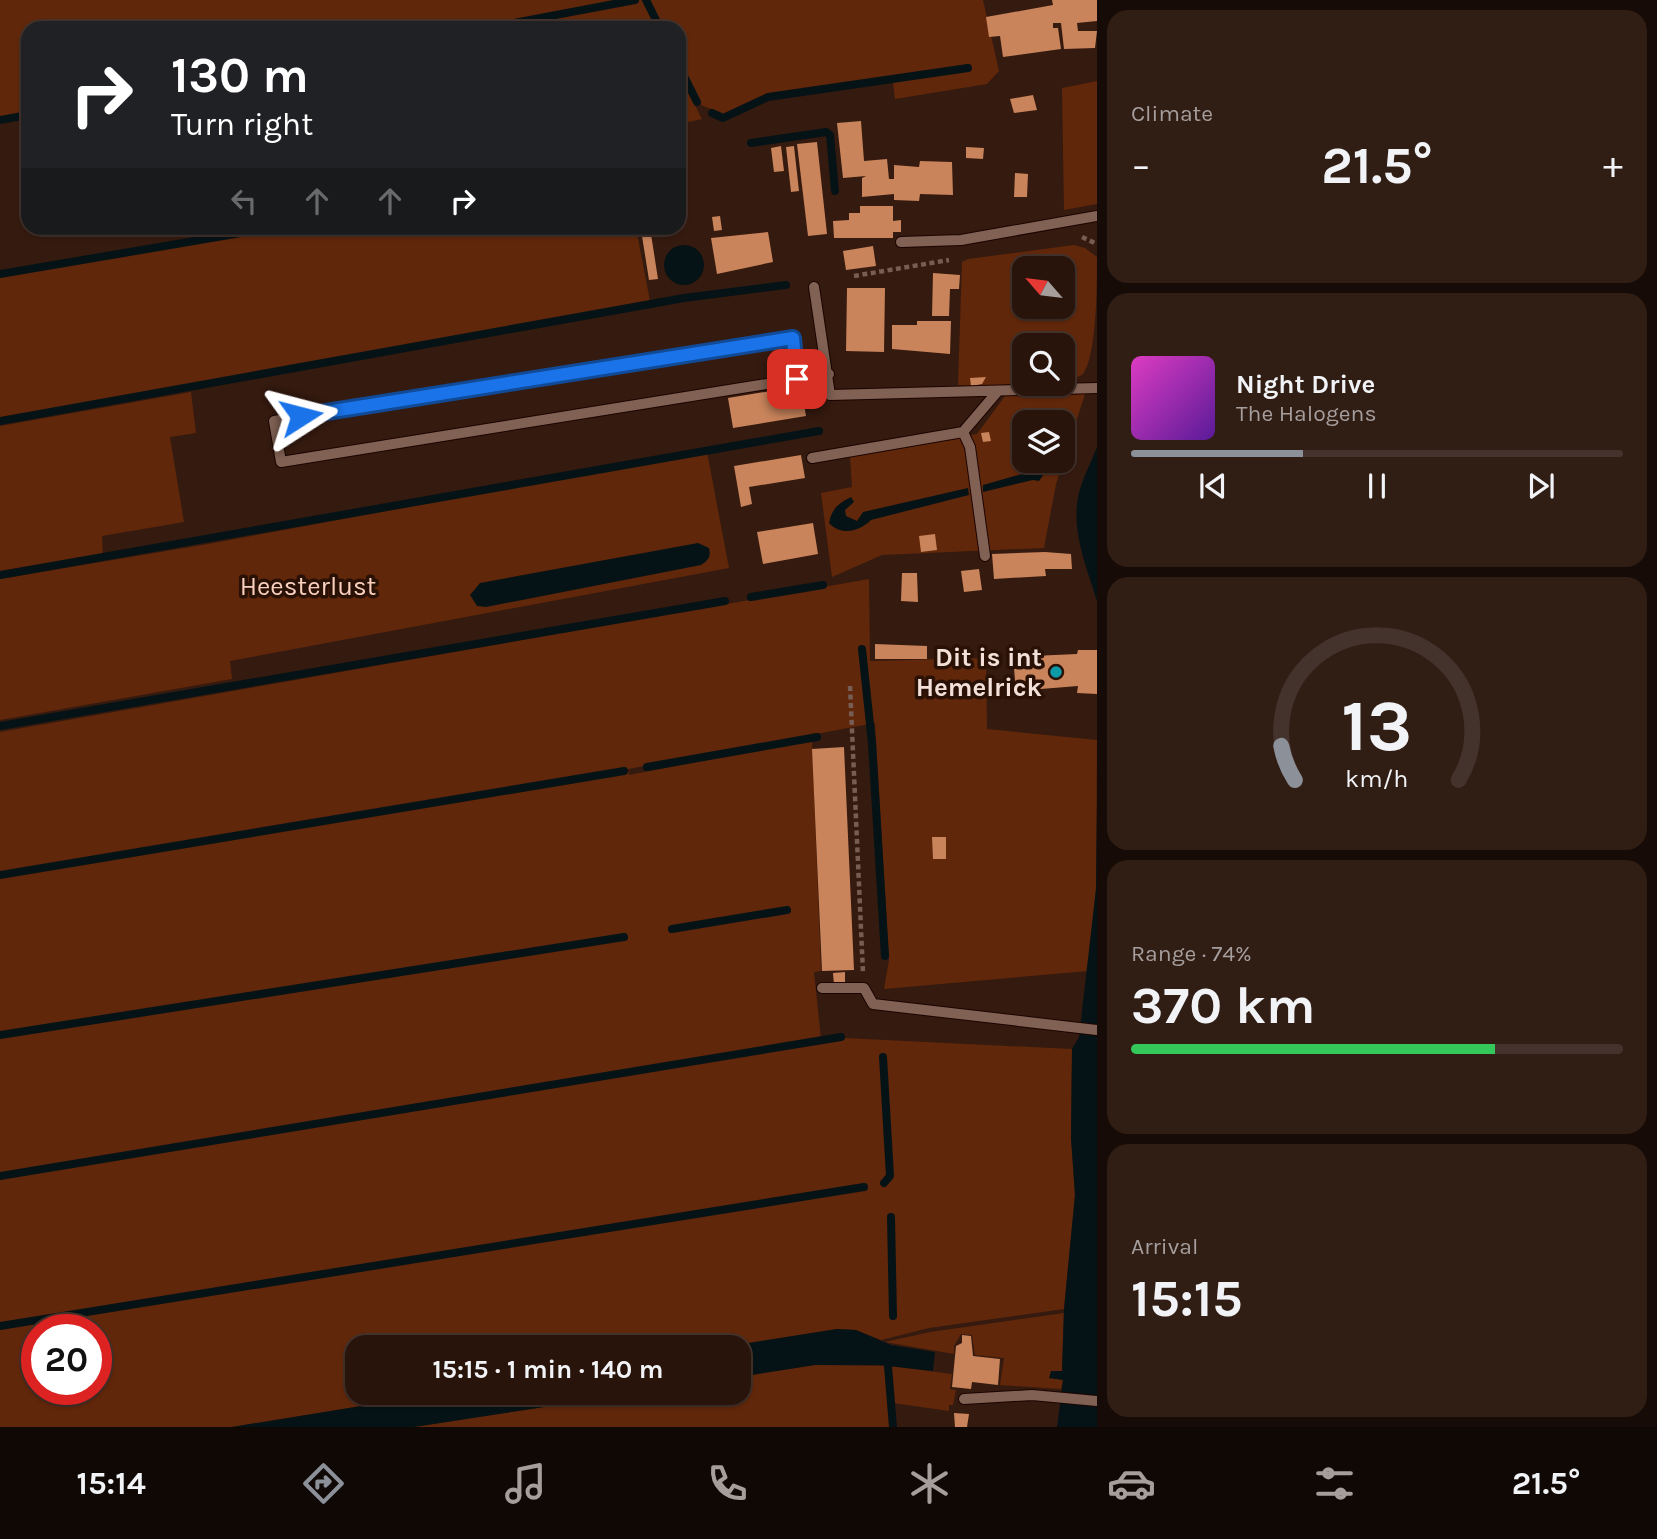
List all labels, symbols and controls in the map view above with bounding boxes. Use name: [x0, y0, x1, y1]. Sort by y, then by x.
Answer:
text: 130 m: [171, 47, 309, 104]
icon: right: [56, 49, 147, 140]
text: Climate: [1131, 100, 1213, 127]
text: Turn right: [171, 106, 313, 143]
text: 21.5°: [1321, 135, 1433, 196]
text: −: [1131, 143, 1151, 188]
text: +: [1603, 143, 1623, 188]
icon: left: [225, 182, 263, 220]
icon: ahead: [298, 182, 336, 220]
icon: ahead: [371, 182, 409, 220]
icon: right: [444, 182, 482, 220]
north arrow: [1012, 256, 1074, 318]
map controls: [1012, 256, 1075, 473]
button: search: [1012, 333, 1075, 396]
pin: [767, 349, 827, 409]
icon: arrive: [778, 360, 816, 398]
text: Night Drive: [1236, 369, 1375, 400]
position arrow: [264, 379, 338, 453]
text: The Halogens: [1236, 400, 1376, 427]
button: layers: [1012, 410, 1075, 473]
icon: previous: [1194, 467, 1232, 505]
icon: pause: [1358, 467, 1396, 505]
icon: next: [1522, 467, 1560, 505]
park label: Heesterlust: [240, 571, 377, 602]
place label: Dit is int Hemelrick: [916, 642, 1042, 703]
marker: Dit is int Hemelrick: [1048, 664, 1064, 680]
text: 13: [1341, 683, 1413, 768]
text: km/h: [1345, 763, 1409, 792]
text: Range · 74%: [1131, 940, 1252, 967]
text: 370 km: [1131, 975, 1315, 1036]
text: Arrival: [1131, 1233, 1198, 1260]
text: 15:15: [1131, 1268, 1243, 1329]
speed limit sign: 20: [21, 1314, 112, 1405]
text: 15:15 · 1 min · 140 m: [433, 1354, 663, 1385]
icon: directions: [299, 1459, 348, 1508]
icon: music: [501, 1459, 550, 1508]
icon: phone: [703, 1459, 752, 1508]
icon: climate: [905, 1459, 954, 1508]
icon: car: [1107, 1459, 1156, 1508]
icon: filters: [1310, 1459, 1359, 1508]
text: 15:14: [77, 1465, 146, 1502]
text: 21.5°: [1512, 1465, 1580, 1502]

